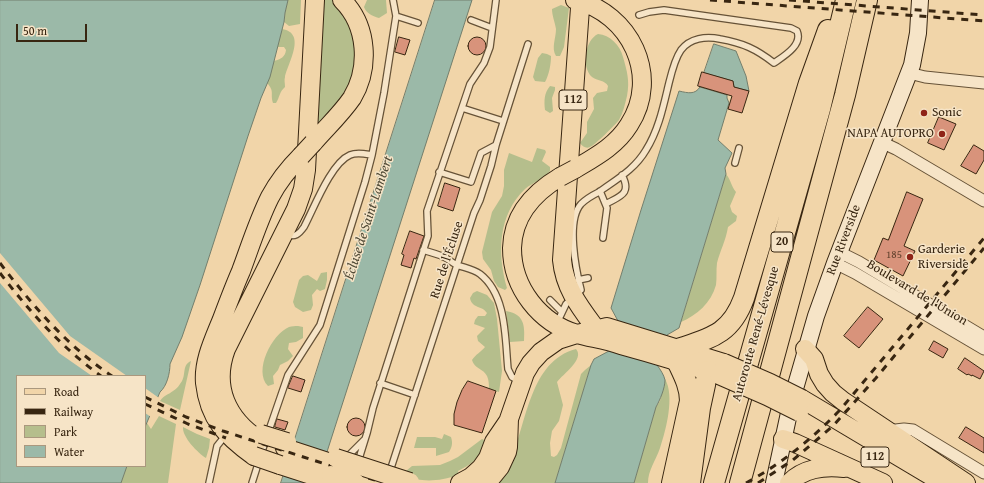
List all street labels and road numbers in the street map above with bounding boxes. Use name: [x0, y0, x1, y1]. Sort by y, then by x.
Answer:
road number: 112: [559, 90, 587, 110]
street label: Rue Riverside: [823, 203, 865, 277]
street label: Rue de l'Écluse: [427, 219, 467, 301]
road number: 20: [771, 232, 793, 252]
street label: Boulevard de l'Union: [864, 257, 970, 329]
street label: Autoroute René-Lévesque: [729, 265, 783, 403]
road number: 112: [861, 447, 889, 467]

